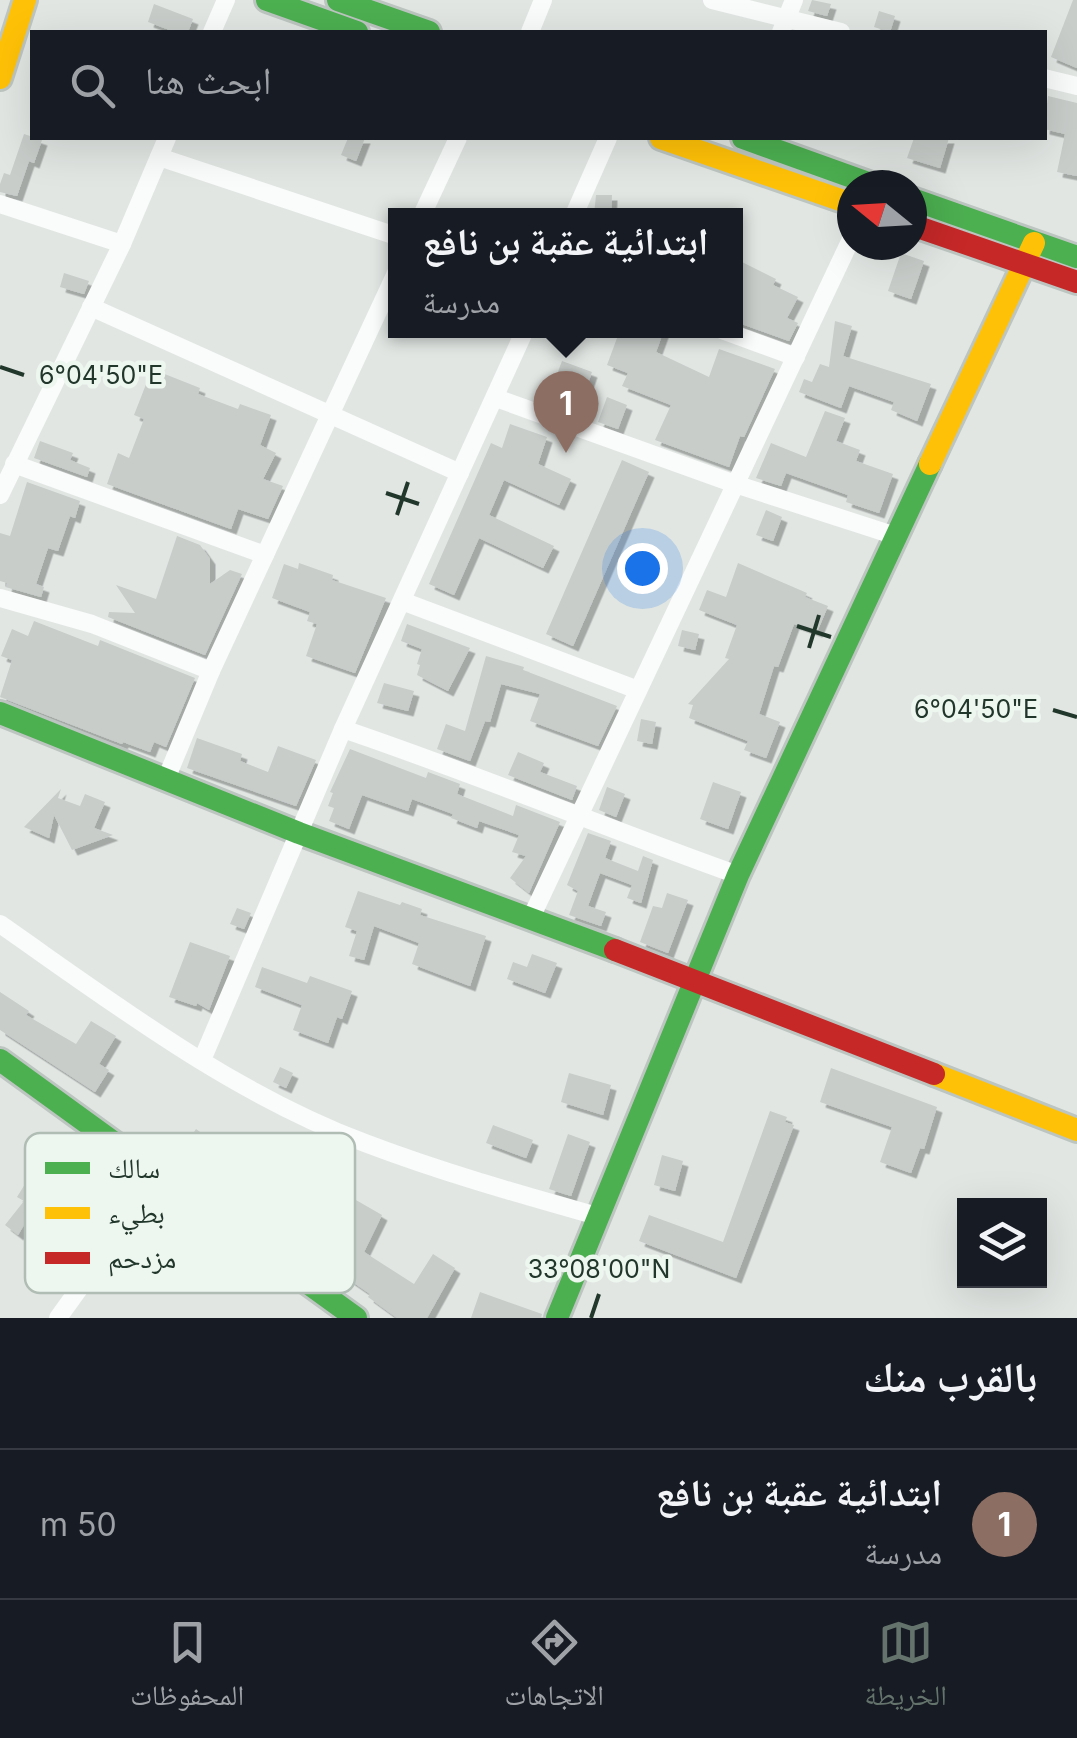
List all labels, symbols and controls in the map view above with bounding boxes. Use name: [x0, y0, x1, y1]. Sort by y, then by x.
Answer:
search box: [30, 30, 1047, 140]
text: ابحث هنا: [145, 57, 272, 103]
icon: search: [65, 58, 120, 113]
north arrow: [837, 170, 927, 260]
popup: [388, 208, 743, 338]
text: ابتدائية عقبة بن نافع: [422, 218, 709, 264]
text: مدرسة: [422, 282, 500, 321]
text: 6°04'50"E: [39, 360, 163, 390]
pin: 1: [534, 370, 598, 453]
your location: [617, 543, 668, 594]
text: 6°04'50"E: [914, 694, 1038, 724]
legend: [25, 1133, 355, 1293]
text: سالك: [108, 1151, 160, 1185]
text: بطيء: [108, 1196, 165, 1236]
map controls: [957, 1198, 1047, 1288]
button: layers: [957, 1198, 1047, 1288]
text: مزدحم: [108, 1241, 176, 1277]
text: 33°08'00"N: [528, 1254, 670, 1284]
text: بالقرب منك: [863, 1351, 1037, 1402]
text: ابتدائية عقبة بن نافع: [656, 1469, 942, 1515]
text: 50 m: [40, 1505, 117, 1544]
text: 1: [998, 1505, 1011, 1544]
text: مدرسة: [864, 1533, 942, 1572]
tab: المحفوظات: [130, 1615, 244, 1723]
tab: الاتجاهات: [505, 1615, 604, 1723]
tab: الخريطة: [864, 1615, 947, 1723]

